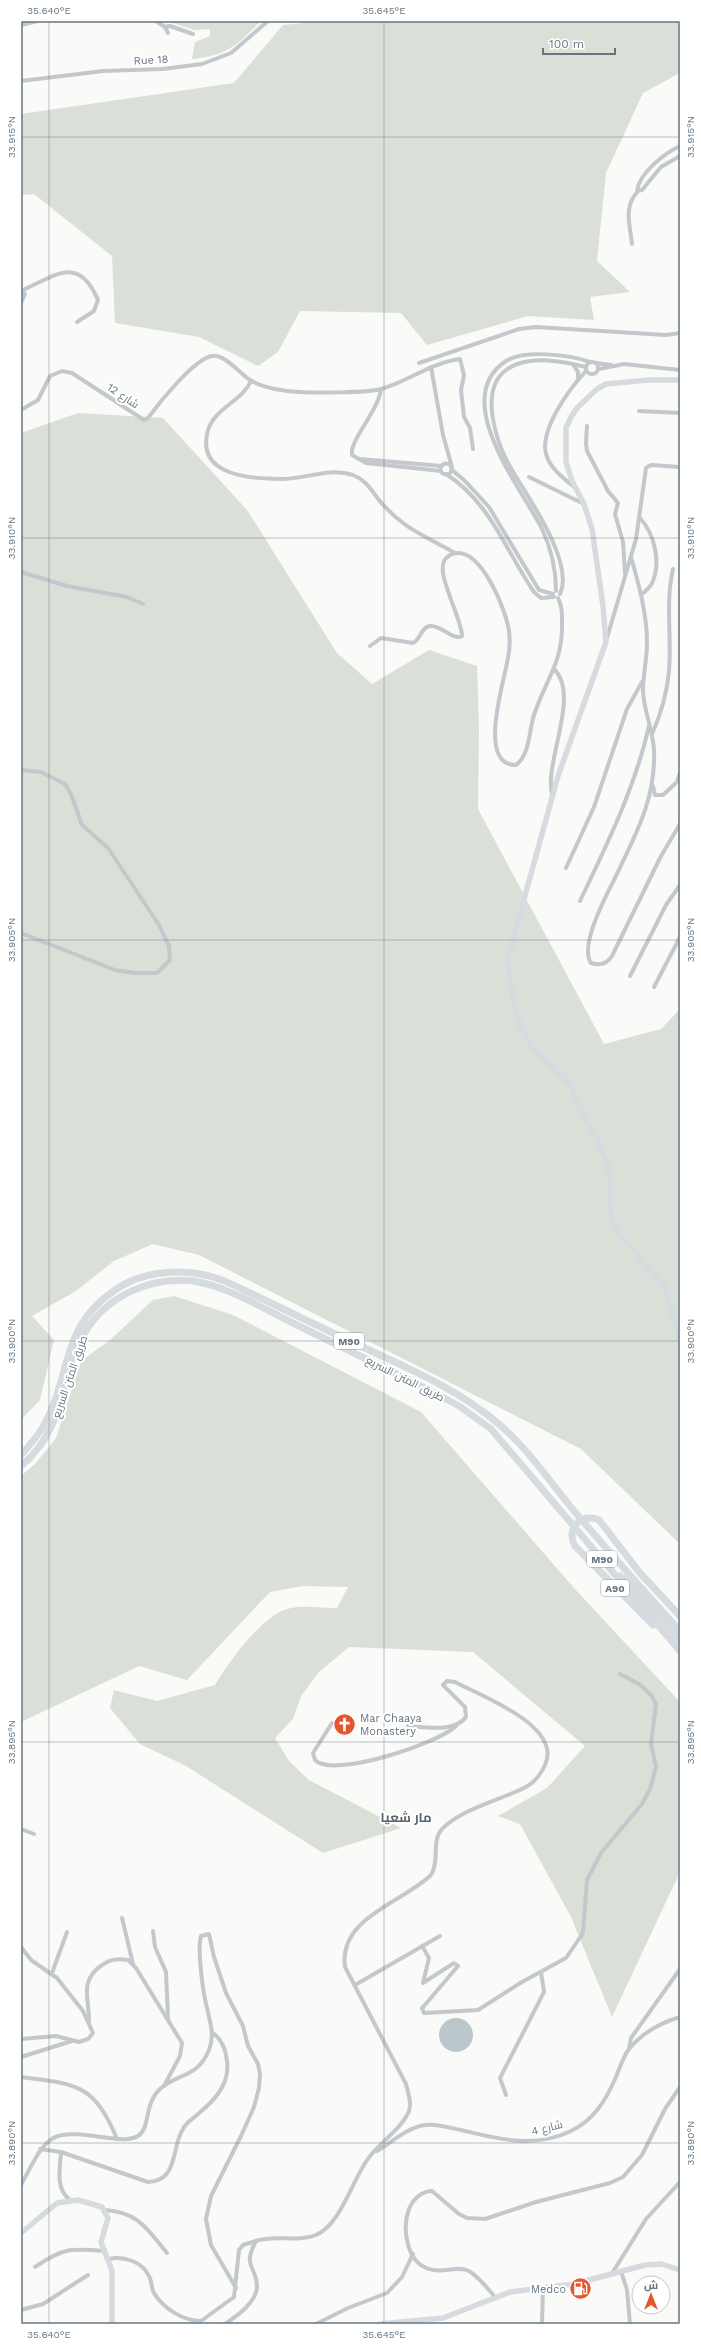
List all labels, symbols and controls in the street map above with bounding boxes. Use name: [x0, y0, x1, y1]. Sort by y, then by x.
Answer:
text: 35.640°E: [27, 5, 71, 16]
text: 35.645°E: [362, 5, 406, 16]
scale bar: [543, 30, 615, 56]
text: 100 m: [549, 37, 584, 51]
street label: Rue 18: [133, 53, 169, 67]
text: 33.915°N: [6, 116, 17, 158]
text: 33.915°N: [685, 116, 696, 158]
street label: شارع 12: [104, 381, 141, 412]
text: 33.910°N: [6, 517, 17, 559]
text: 33.910°N: [685, 517, 696, 559]
text: 33.905°N: [6, 918, 17, 962]
text: 33.905°N: [685, 918, 696, 962]
text: 33.900°N: [6, 1319, 17, 1363]
text: 33.900°N: [685, 1319, 696, 1363]
road number: M90: [334, 1333, 364, 1349]
street label: طريق المتن السريع: [50, 1334, 91, 1420]
street label: طريق المتن السريع: [363, 1354, 446, 1405]
road number: M90: [587, 1551, 617, 1567]
road number: A90: [601, 1580, 629, 1596]
church icon: Mar Chaaya Monastery: [332, 1711, 358, 1737]
place label: Mar Chaaya Monastery: [360, 1712, 422, 1738]
text: 33.895°N: [6, 1720, 17, 1764]
text: 33.895°N: [685, 1720, 696, 1764]
district label: مار شعيا: [380, 1810, 432, 1825]
street label: شارع 4: [530, 2118, 564, 2139]
text: 33.890°N: [6, 2121, 17, 2165]
text: 33.890°N: [685, 2121, 696, 2165]
north arrow: [631, 2275, 671, 2315]
fuel station icon: Medco: [568, 2276, 594, 2302]
text: ش: [644, 2279, 658, 2292]
place label: Medco: [531, 2283, 566, 2296]
text: 35.640°E: [27, 2329, 71, 2340]
text: 35.645°E: [362, 2329, 406, 2340]

